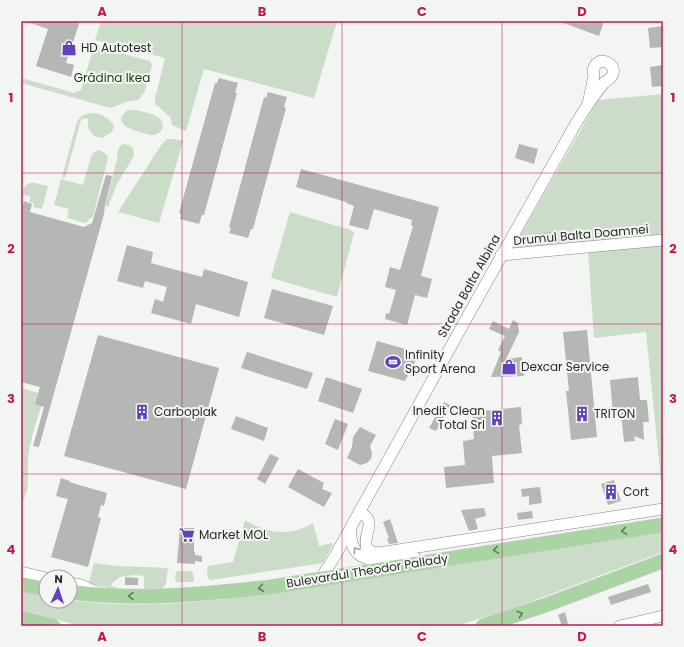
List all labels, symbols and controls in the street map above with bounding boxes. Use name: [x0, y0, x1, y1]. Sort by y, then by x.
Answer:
text: A: [97, 2, 107, 21]
text: B: [258, 2, 267, 21]
text: C: [417, 2, 427, 21]
text: D: [577, 2, 587, 21]
shop icon: HD Autotest: [60, 39, 78, 57]
place label: HD Autotest: [81, 39, 151, 56]
park label: Grădina Ikea: [74, 69, 150, 86]
text: 1: [9, 88, 13, 107]
text: 1: [671, 88, 675, 107]
street label: Drumul Balta Doamnei: [513, 220, 649, 249]
street label: Strada Balta Albina: [433, 231, 504, 340]
text: 2: [7, 239, 15, 258]
text: 2: [669, 239, 677, 258]
place label: Infinity Sport Arena: [405, 346, 476, 377]
sports icon: Infinity Sport Arena: [384, 353, 402, 371]
shop icon: Dexcar Service: [500, 358, 518, 376]
place label: Dexcar Service: [521, 358, 609, 375]
text: 3: [7, 389, 15, 408]
text: 3: [669, 389, 677, 408]
place label: Inedit Clean Total Srl: [413, 402, 485, 433]
building icon: Carboplak: [133, 403, 151, 421]
place label: Carboplak: [154, 403, 218, 420]
building icon: TRITON: [573, 405, 591, 423]
place label: TRITON: [594, 405, 635, 422]
building icon: Inedit Clean Total Srl: [488, 409, 506, 427]
building icon: Cort: [602, 483, 620, 501]
place label: Cort: [623, 483, 649, 500]
supermarket icon: Market MOL: [178, 526, 196, 544]
place label: Market MOL: [199, 526, 268, 543]
one-way arrow: [621, 526, 628, 535]
text: 4: [7, 540, 16, 559]
text: 4: [669, 540, 678, 559]
one-way arrow: [493, 545, 499, 554]
one-way arrow: [354, 547, 361, 554]
street label: Bulevardul Theodor Pallady: [285, 549, 449, 592]
north arrow: [38, 569, 78, 609]
text: N: [54, 571, 63, 587]
one-way arrow: [258, 583, 264, 592]
one-way arrow: [128, 592, 134, 601]
one-way arrow: [517, 610, 524, 619]
text: A: [97, 627, 107, 646]
text: B: [258, 627, 267, 646]
text: C: [417, 627, 427, 646]
text: D: [577, 627, 587, 646]

